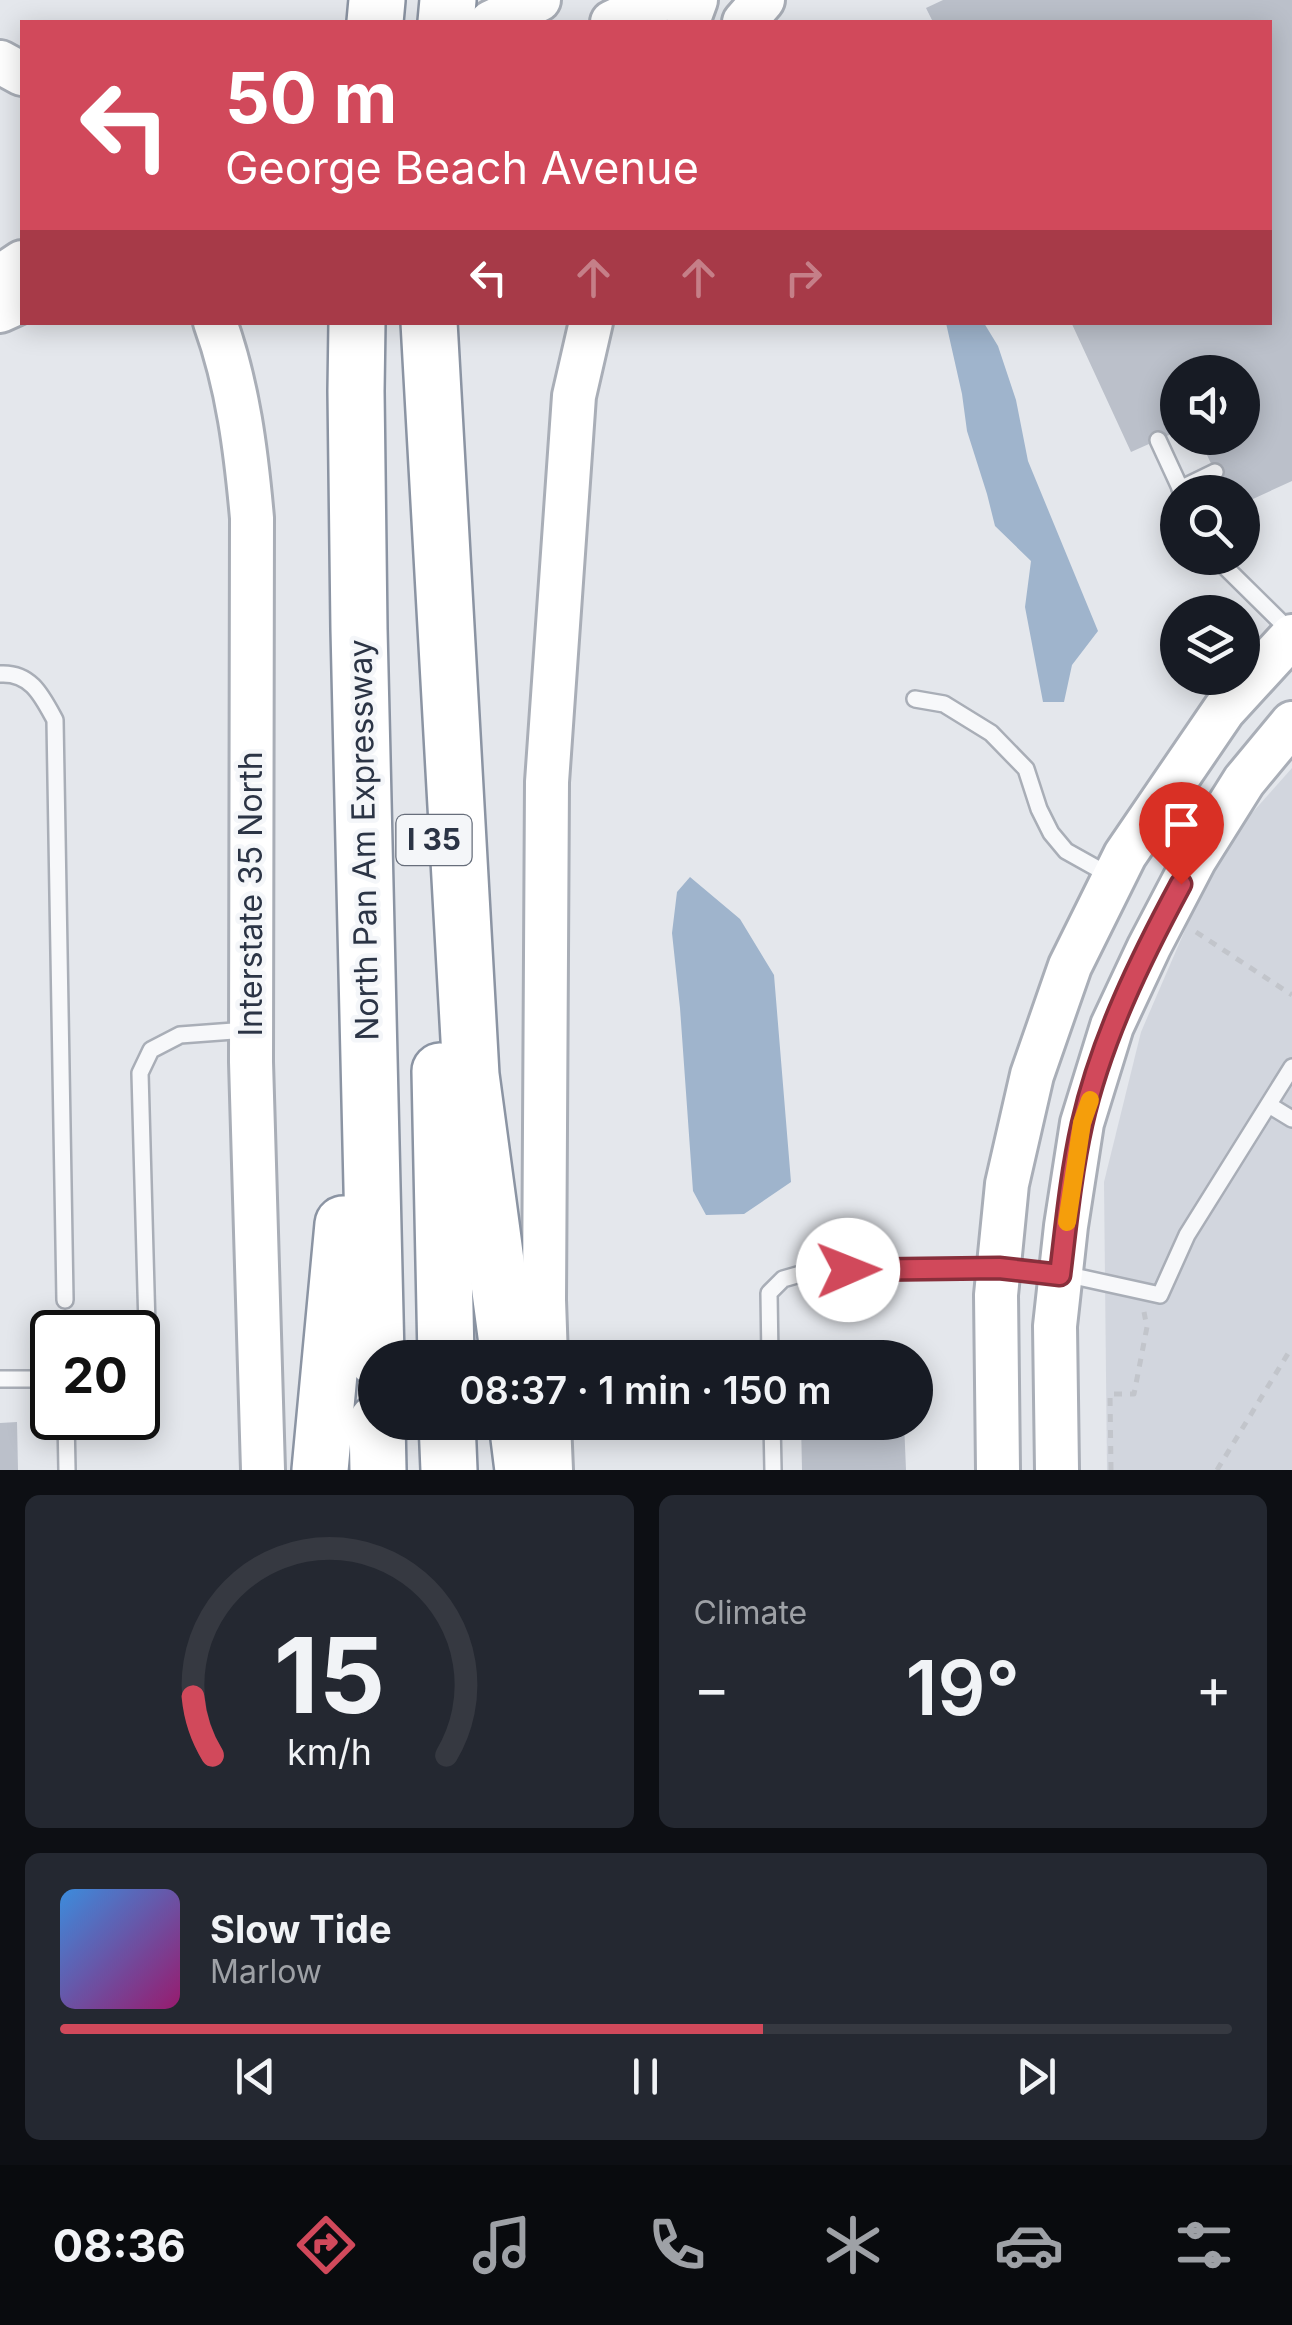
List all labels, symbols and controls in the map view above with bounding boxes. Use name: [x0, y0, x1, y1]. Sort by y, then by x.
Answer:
text: 50 m: [225, 55, 397, 140]
icon: left: [60, 60, 190, 190]
text: George Beach Avenue: [225, 140, 699, 195]
icon: left: [461, 250, 516, 305]
icon: ahead: [566, 250, 621, 305]
icon: ahead: [671, 250, 726, 305]
icon: right: [776, 250, 831, 305]
map controls: [1160, 355, 1260, 695]
button: sound: [1160, 355, 1260, 455]
button: search: [1160, 475, 1260, 575]
button: layers: [1160, 595, 1260, 695]
street label: North Pan Am Expressway: [340, 639, 387, 1041]
street label: Interstate 35 North: [231, 751, 270, 1037]
pin: [1139, 782, 1224, 885]
icon: arrive: [1154, 797, 1209, 852]
road number: I 35: [396, 815, 472, 865]
position arrow: [796, 1218, 900, 1322]
speed limit sign: 20: [30, 1310, 160, 1440]
text: 08:37 · 1 min · 150 m: [460, 1367, 831, 1413]
text: Climate: [694, 1593, 807, 1632]
text: 15: [274, 1612, 385, 1738]
text: 19°: [906, 1642, 1020, 1733]
text: −: [694, 1655, 730, 1721]
text: +: [1196, 1655, 1232, 1721]
text: km/h: [287, 1730, 372, 1774]
text: Slow Tide: [210, 1906, 392, 1952]
text: Marlow: [210, 1952, 322, 1991]
icon: previous: [228, 2049, 283, 2104]
icon: pause: [618, 2049, 673, 2104]
icon: next: [1009, 2049, 1064, 2104]
icon: directions: [291, 2210, 361, 2280]
icon: music: [467, 2210, 537, 2280]
icon: phone: [642, 2210, 712, 2280]
icon: climate: [818, 2210, 888, 2280]
icon: car: [994, 2210, 1064, 2280]
icon: filters: [1169, 2210, 1239, 2280]
text: 08:36: [53, 2218, 186, 2273]

